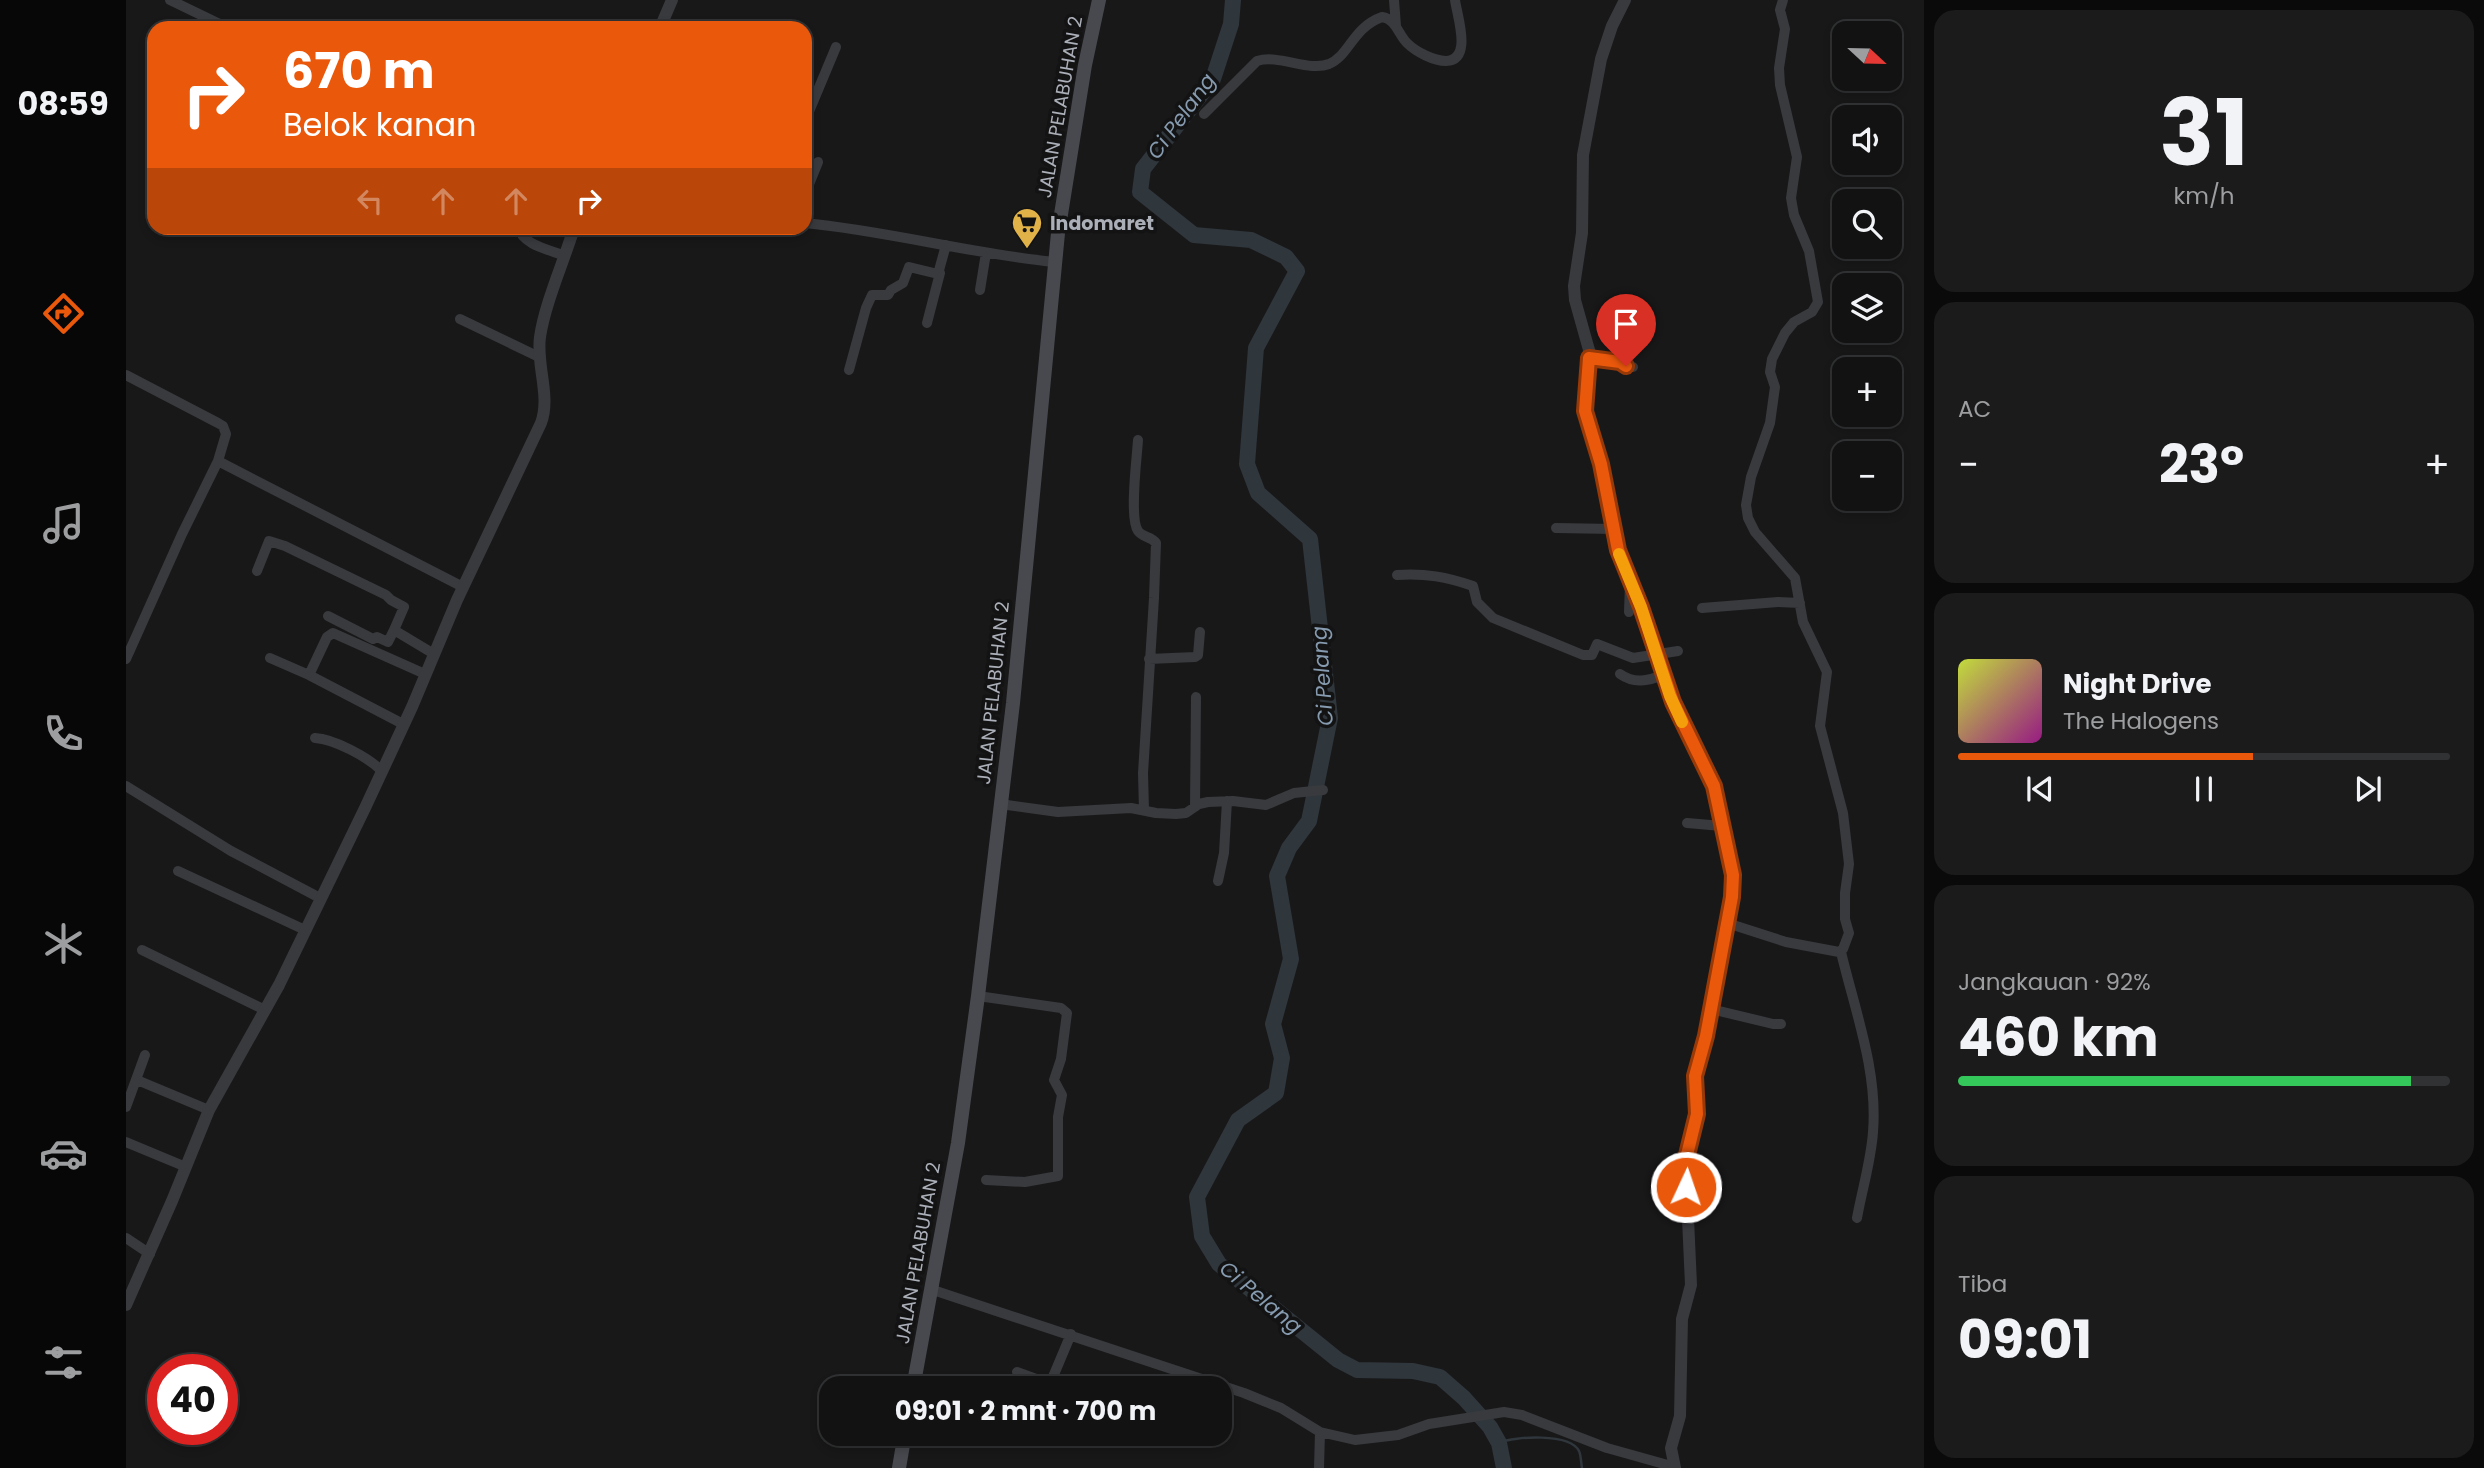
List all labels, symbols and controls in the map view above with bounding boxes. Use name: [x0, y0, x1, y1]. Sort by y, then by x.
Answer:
street label: JALAN PELABUHAN 2: [1031, 14, 1089, 200]
north arrow: [1832, 21, 1902, 91]
map controls: [1832, 21, 1902, 511]
text: 670 m: [283, 37, 435, 105]
icon: right: [168, 49, 259, 140]
water label: Ci Pelang: [1140, 67, 1222, 165]
text: 31: [2159, 69, 2249, 197]
text: 08:59: [17, 81, 109, 126]
text: Belok kanan: [283, 102, 477, 147]
button: sound: [1832, 105, 1902, 175]
text: km/h: [2173, 180, 2235, 212]
icon: left: [351, 182, 389, 220]
icon: ahead: [424, 182, 462, 220]
icon: ahead: [497, 182, 535, 220]
icon: right: [570, 182, 608, 220]
button: search: [1832, 189, 1902, 259]
supermarket icon: Indomaret: [1010, 206, 1044, 250]
place label: Indomaret: [1050, 210, 1154, 237]
button: layers: [1832, 273, 1902, 343]
icon: directions: [39, 289, 88, 338]
pin: [1596, 294, 1656, 366]
icon: arrive: [1607, 305, 1645, 343]
button: +: [1832, 357, 1902, 427]
text: AC: [1958, 393, 1991, 425]
text: 23°: [2159, 428, 2244, 501]
text: −: [1958, 438, 1979, 491]
text: +: [2424, 438, 2450, 491]
button: −: [1832, 441, 1902, 511]
icon: music: [39, 499, 88, 548]
street label: JALAN PELABUHAN 2: [970, 600, 1016, 786]
water label: Ci Pelang: [1304, 625, 1340, 727]
text: Night Drive: [2063, 666, 2211, 702]
text: The Halogens: [2063, 705, 2219, 737]
icon: phone: [39, 709, 88, 758]
icon: previous: [2021, 770, 2059, 808]
icon: pause: [2185, 770, 2223, 808]
icon: next: [2349, 770, 2387, 808]
icon: climate: [39, 919, 88, 968]
text: Jangkauan · 92%: [1958, 966, 2151, 998]
text: 460 km: [1958, 1001, 2158, 1074]
icon: car: [39, 1129, 88, 1178]
position arrow: [1649, 1150, 1723, 1224]
street label: JALAN PELABUHAN 2: [889, 1160, 947, 1346]
water label: Ci Pelang: [1213, 1254, 1309, 1340]
text: Tiba: [1958, 1268, 2007, 1300]
text: 09:01: [1958, 1303, 2092, 1376]
icon: filters: [39, 1338, 88, 1387]
speed limit sign: 40: [147, 1354, 238, 1445]
text: 09:01 · 2 mnt · 700 m: [895, 1393, 1156, 1429]

